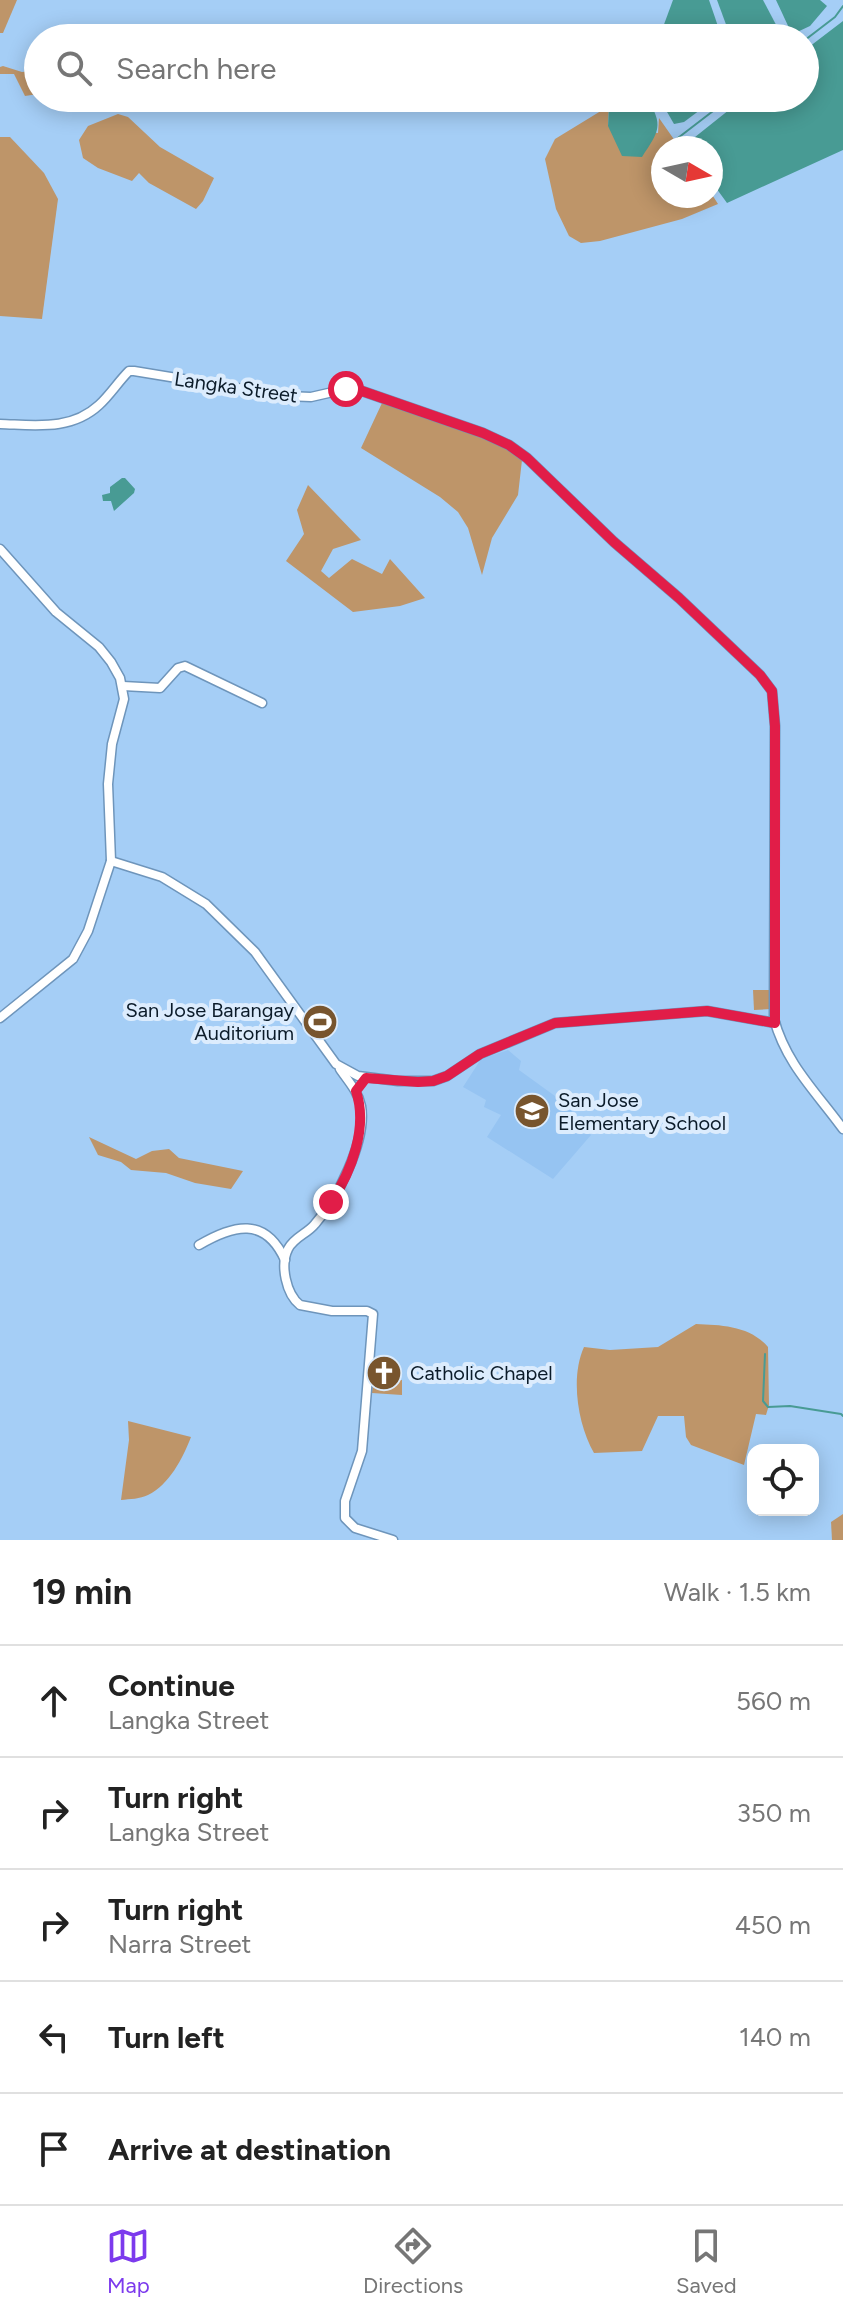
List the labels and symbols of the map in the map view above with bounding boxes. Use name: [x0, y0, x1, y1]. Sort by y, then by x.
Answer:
north arrow: [651, 136, 723, 208]
street label: Langka Street: [173, 366, 299, 408]
route start: [328, 371, 364, 407]
place label: San Jose Barangay Auditorium: [125, 998, 294, 1045]
sports icon: San Jose Barangay Auditorium: [301, 1003, 339, 1041]
place label: San Jose Elementary School: [558, 1088, 726, 1135]
school or university icon: San Jose Elementary School: [513, 1092, 551, 1130]
route end: [313, 1184, 349, 1220]
church icon: Catholic Chapel: [365, 1354, 403, 1392]
place label: Catholic Chapel: [410, 1361, 553, 1385]

